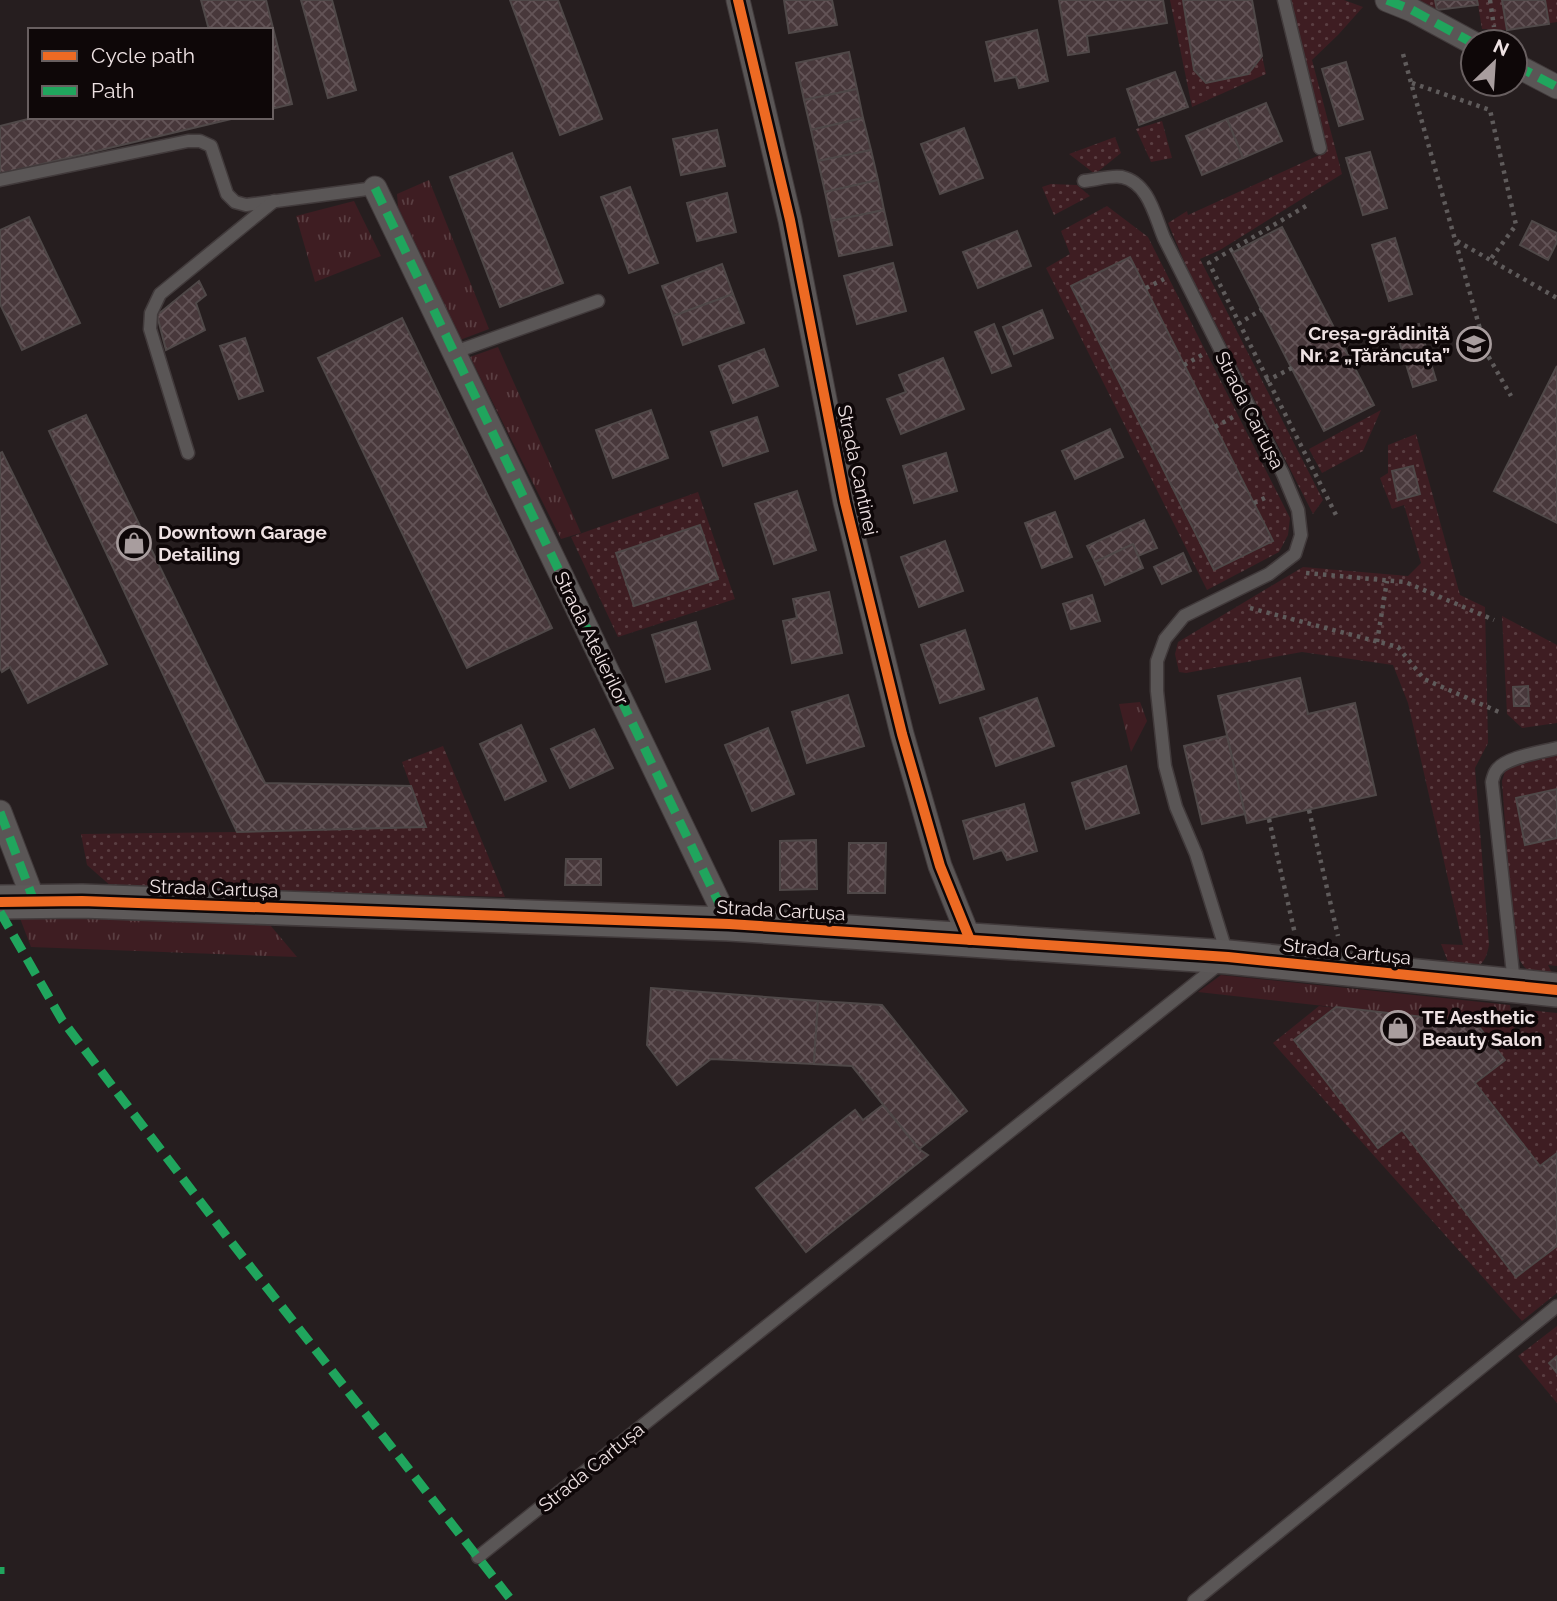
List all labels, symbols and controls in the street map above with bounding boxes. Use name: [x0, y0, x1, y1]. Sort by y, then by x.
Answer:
legend: [28, 28, 273, 119]
north arrow: [1459, 28, 1529, 98]
text: N: [1490, 35, 1512, 61]
text: Cycle path: [91, 43, 195, 68]
text: Path: [91, 78, 135, 103]
place label: Creșa-grădiniță Nr. 2 „Țărăncuța”: [1300, 322, 1450, 366]
school or university icon: Creșa-grădiniță Nr. 2 „Țărăncuța”: [1455, 325, 1493, 363]
street label: Strada Cartușa: [1211, 348, 1289, 472]
street label: Strada Cantinei: [833, 403, 883, 537]
place label: Downtown Garage Detailing: [158, 521, 327, 565]
shop icon: Downtown Garage Detailing: [115, 524, 153, 562]
street label: Strada Atelierilor: [550, 568, 634, 708]
street label: Strada Cartușa: [149, 875, 279, 901]
street label: Strada Cartușa: [716, 896, 846, 924]
street label: Strada Cartușa: [1282, 933, 1412, 969]
place label: TE Aesthetic Beauty Salon: [1422, 1006, 1542, 1050]
shop icon: TE Aesthetic Beauty Salon: [1379, 1009, 1417, 1047]
street label: Strada Cartușa: [534, 1418, 648, 1516]

